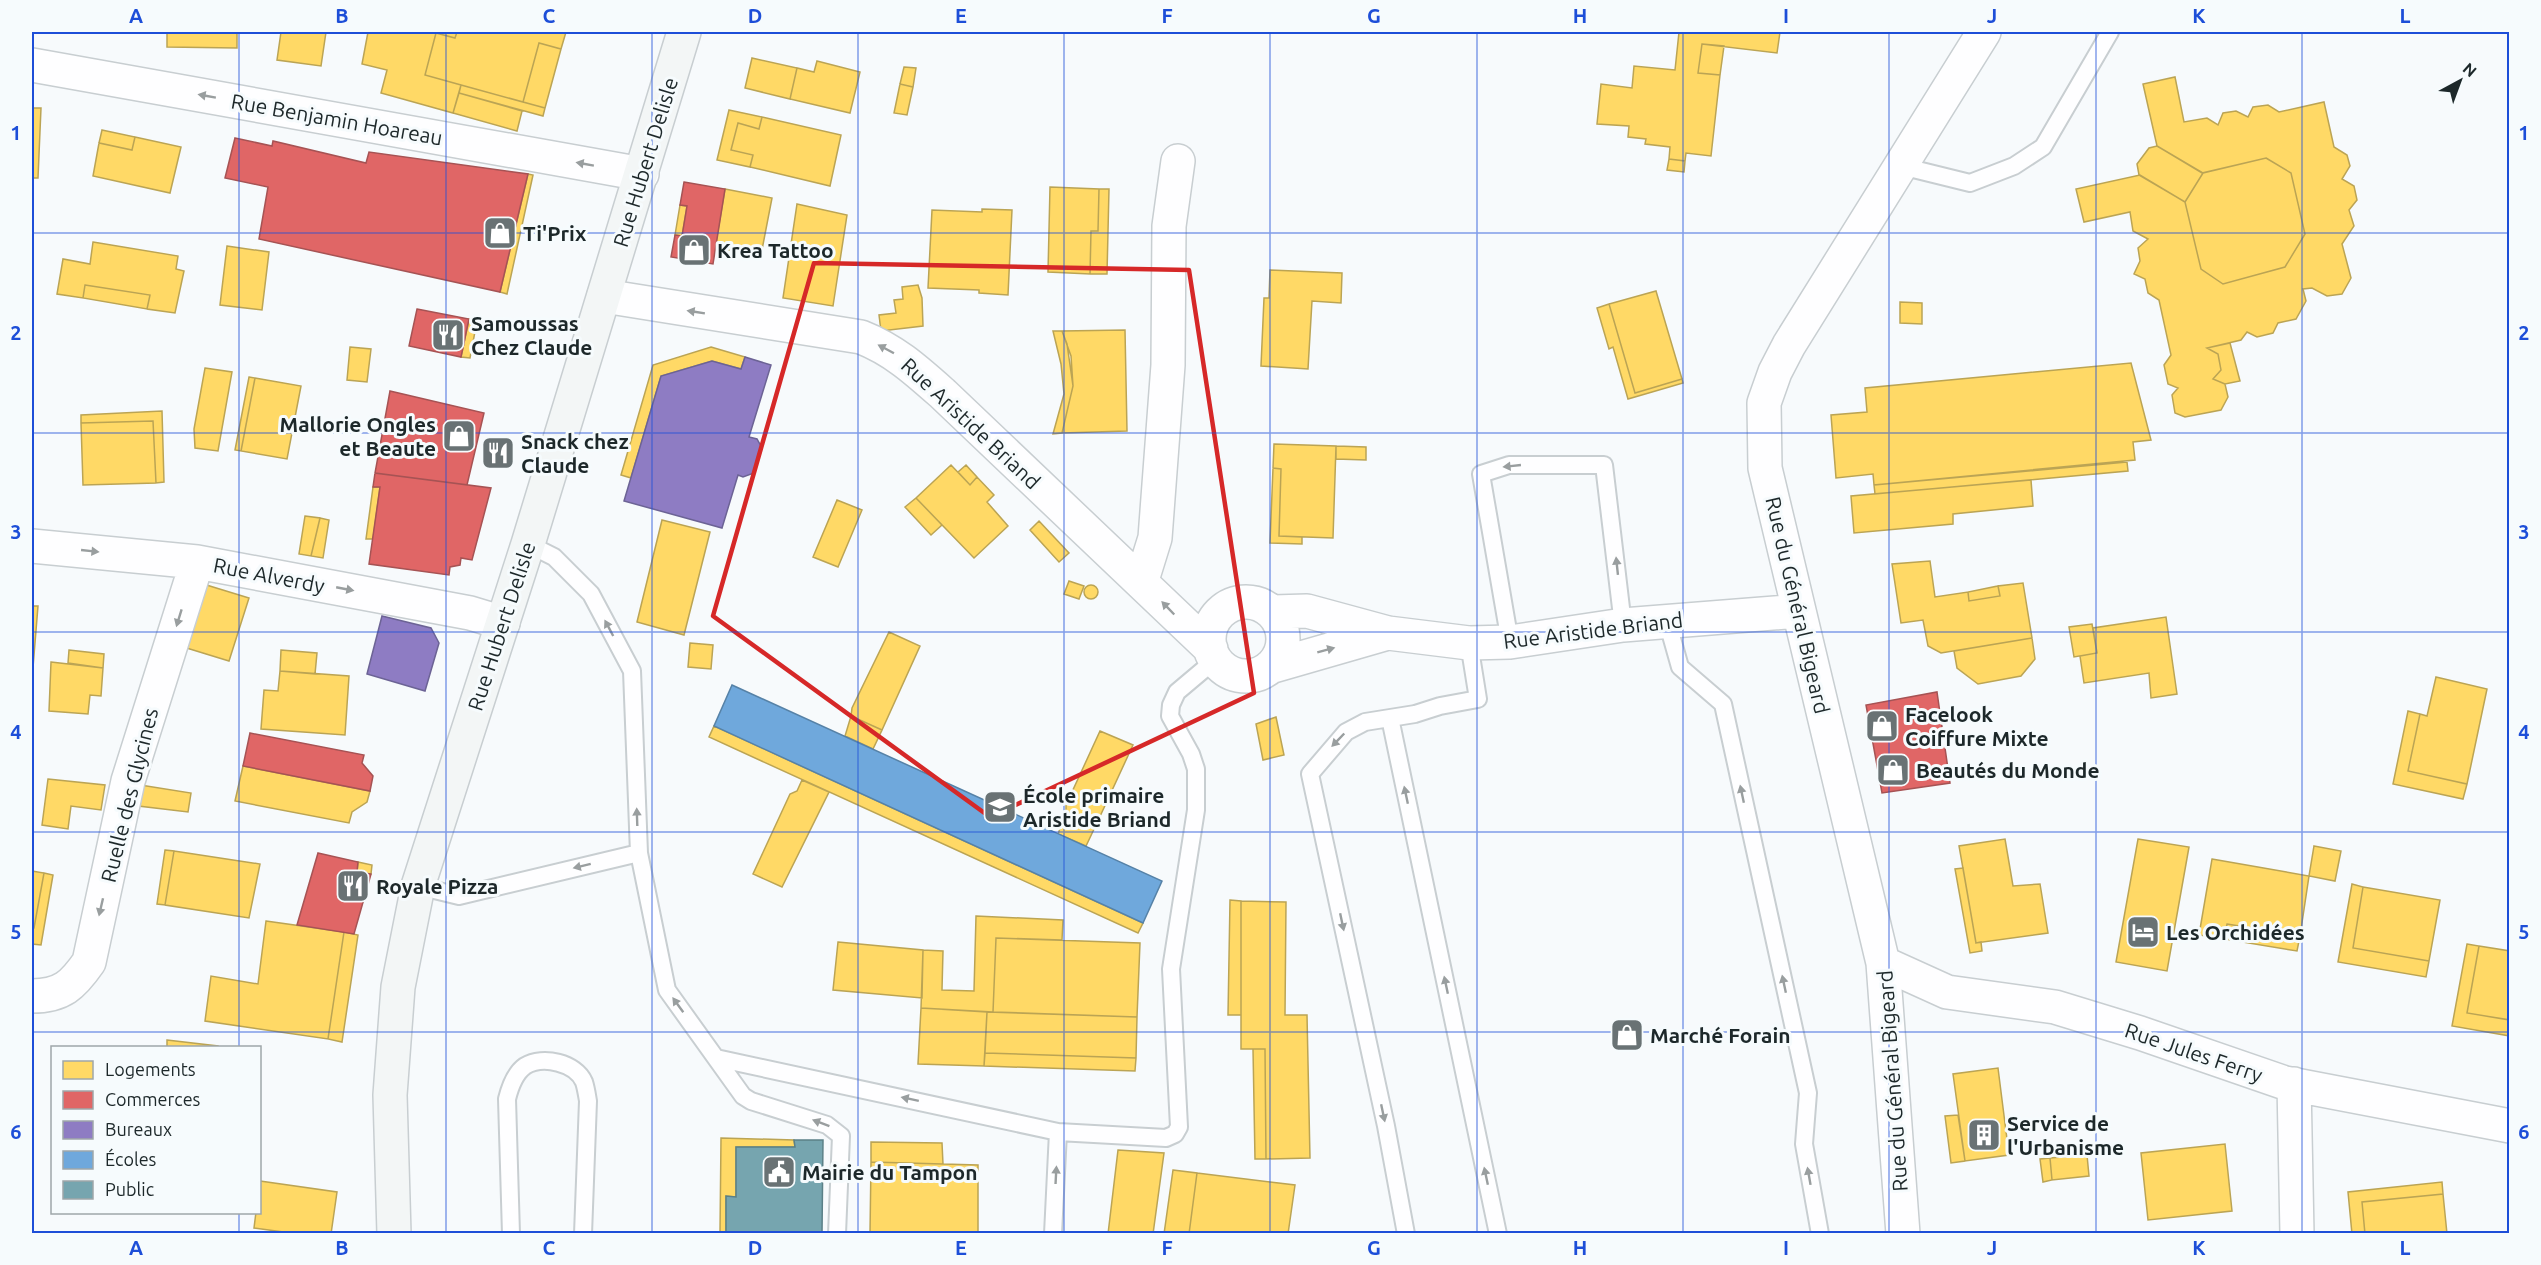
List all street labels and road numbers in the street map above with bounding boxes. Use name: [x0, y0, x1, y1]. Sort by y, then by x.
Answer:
street label: Rue Hubert Delisle: [608, 74, 682, 250]
street label: Rue Benjamin Hoareau: [229, 89, 445, 149]
street label: Rue Aristide Briand: [897, 353, 1045, 493]
street label: Rue du Général Bigeard: [1761, 494, 1835, 716]
street label: Rue Hubert Delisle: [462, 538, 540, 714]
street label: Rue Alverdy: [211, 552, 327, 598]
street label: Rue Aristide Briand: [1502, 607, 1684, 653]
street label: Ruelle des Glycines: [96, 705, 162, 885]
street label: Rue du Général Bigeard: [1872, 970, 1912, 1192]
street label: Rue Jules Ferry: [2122, 1017, 2266, 1087]

